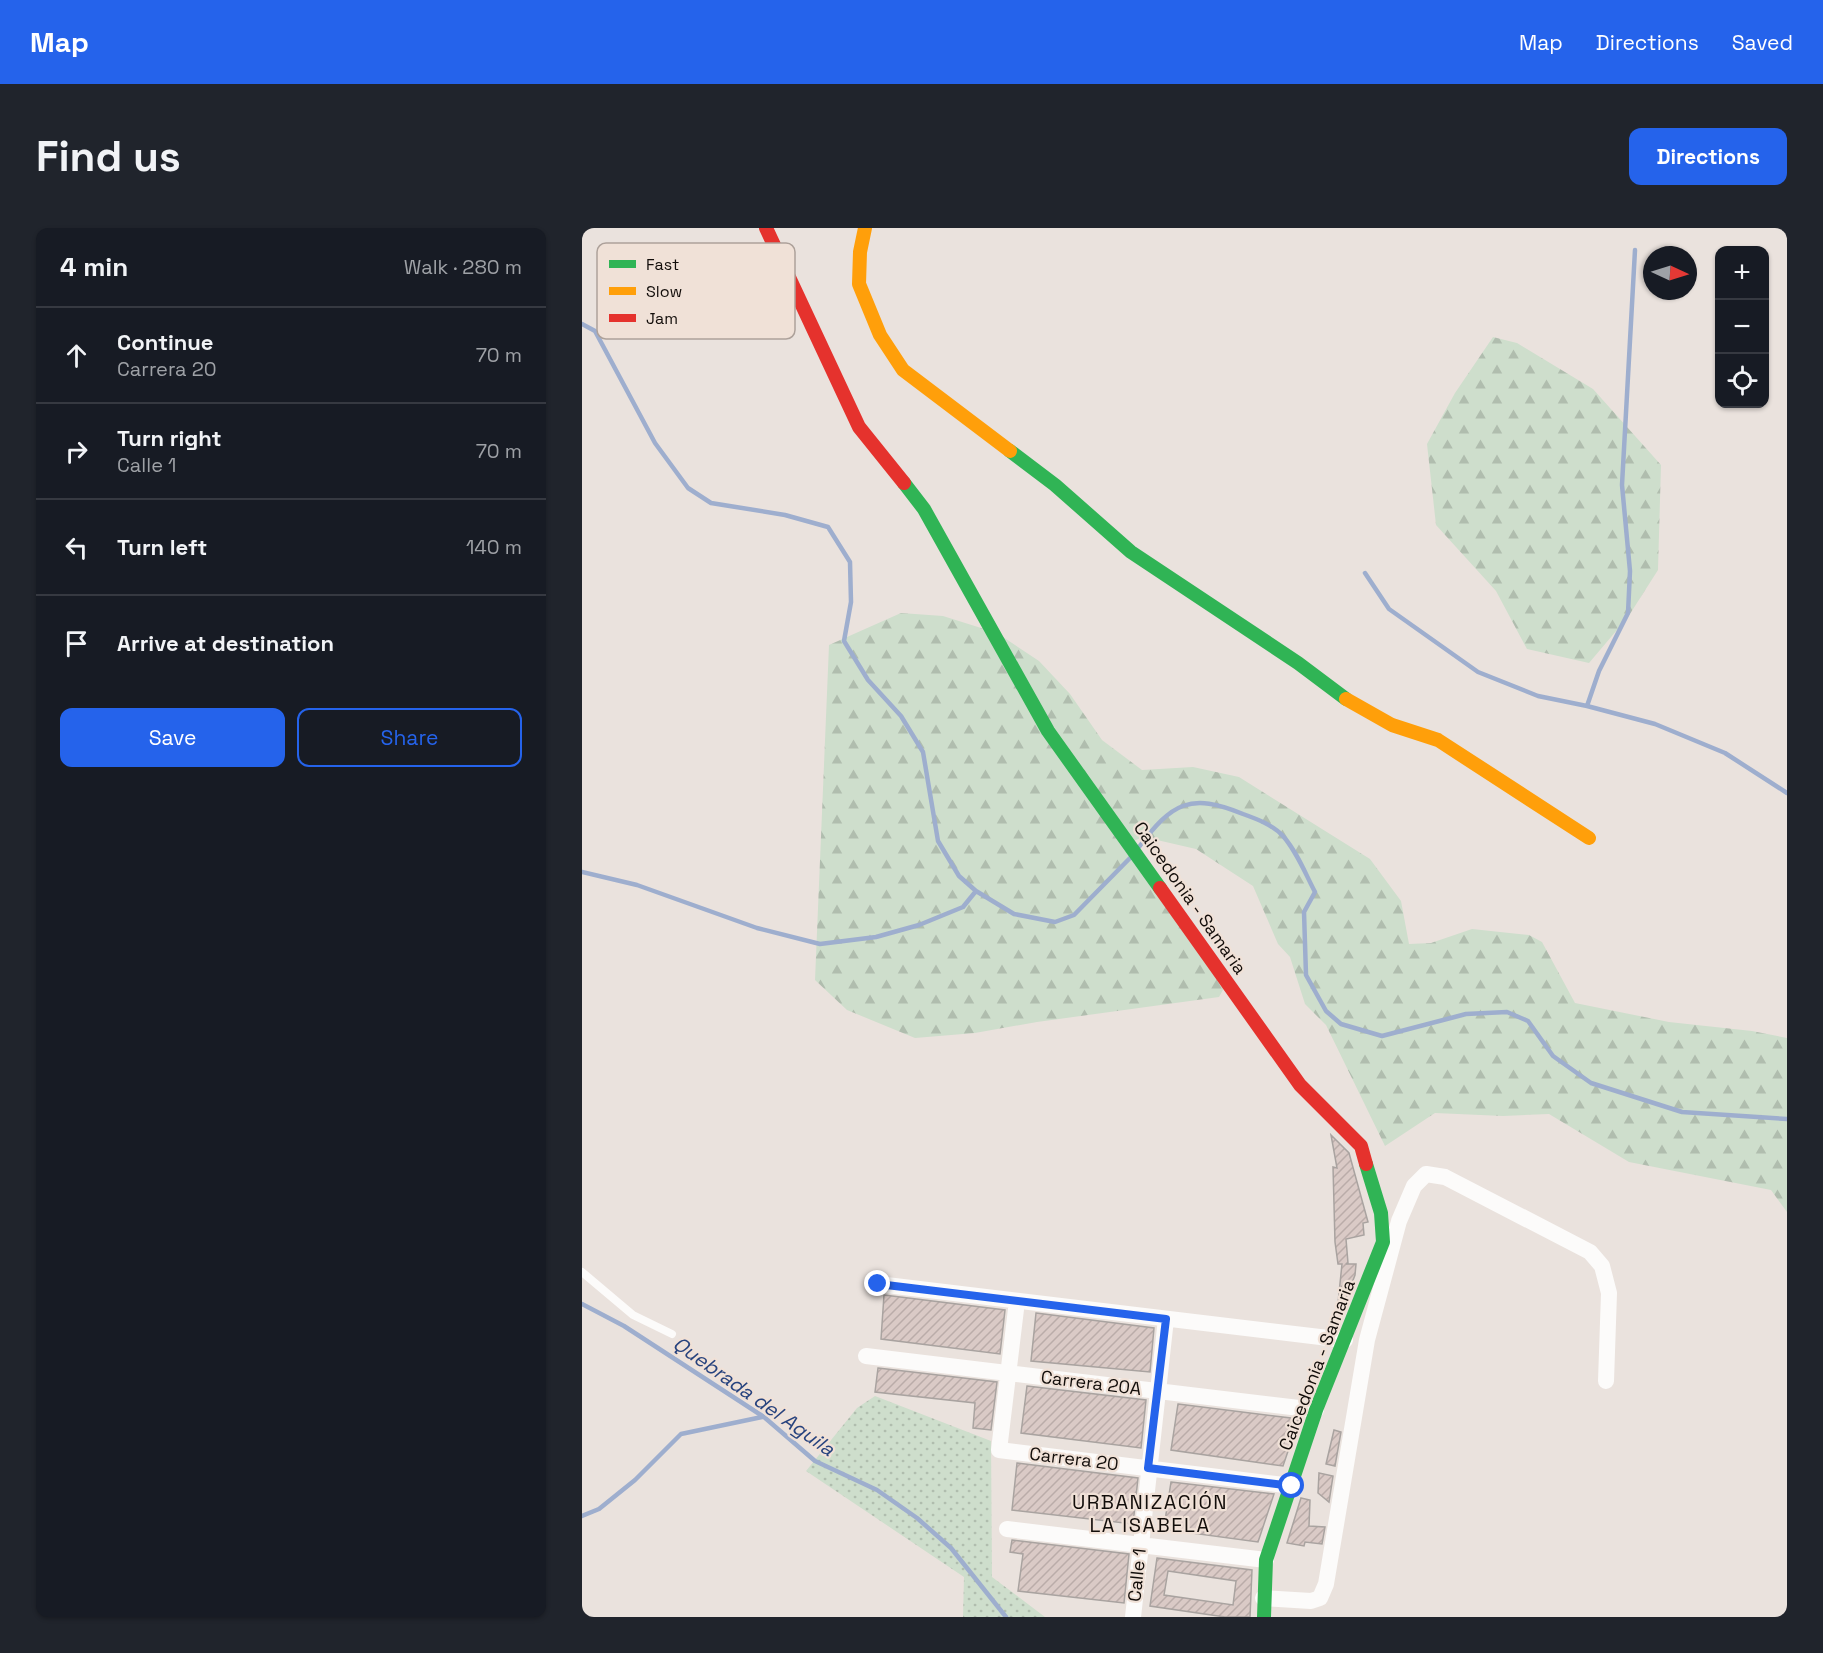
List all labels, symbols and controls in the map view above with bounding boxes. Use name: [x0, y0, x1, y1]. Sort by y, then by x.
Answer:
text: Map: [30, 24, 89, 60]
text: Map: [1519, 29, 1563, 56]
text: Directions: [1596, 29, 1699, 56]
text: Saved: [1732, 29, 1793, 56]
button: Directions: [1629, 128, 1787, 185]
text: Find us: [36, 130, 181, 183]
legend: [597, 243, 795, 339]
north arrow: [1643, 246, 1697, 300]
map controls: [1715, 246, 1769, 408]
button: +: [1715, 246, 1769, 300]
text: 4 min: [60, 250, 128, 284]
text: Walk · 280 m: [404, 254, 522, 280]
text: Fast: [646, 254, 679, 275]
text: Slow: [646, 281, 682, 302]
button: −: [1715, 300, 1769, 354]
text: Jam: [646, 308, 678, 329]
text: Continue: [117, 328, 213, 356]
icon: ahead: [60, 339, 93, 372]
text: 70 m: [476, 342, 522, 368]
button: locate: [1715, 354, 1769, 408]
text: Carrera 20: [117, 356, 217, 382]
text: Turn right: [117, 424, 222, 452]
icon: right: [60, 435, 93, 468]
text: 70 m: [476, 438, 522, 464]
text: Calle 1: [117, 452, 176, 478]
icon: left: [60, 531, 93, 564]
text: Turn left: [117, 533, 207, 561]
text: 140 m: [466, 534, 522, 560]
icon: arrive: [60, 627, 93, 660]
text: Arrive at destination: [117, 629, 334, 657]
button: Save: [60, 708, 285, 767]
button: Share: [297, 708, 522, 767]
street label: Caicedonia - Samaria: [1129, 817, 1252, 979]
route end: [864, 1270, 890, 1296]
street label: Caicedonia - Samaria: [1273, 1276, 1360, 1454]
water label: Quebrada del Aguila: [668, 1330, 840, 1462]
street label: Carrera 20A: [1040, 1365, 1143, 1400]
street label: Carrera 20: [1028, 1442, 1120, 1475]
route start: [1278, 1472, 1304, 1498]
district label: URBANIZACIÓN LA ISABELA: [1072, 1489, 1228, 1538]
street label: Calle 1: [1122, 1547, 1151, 1603]

